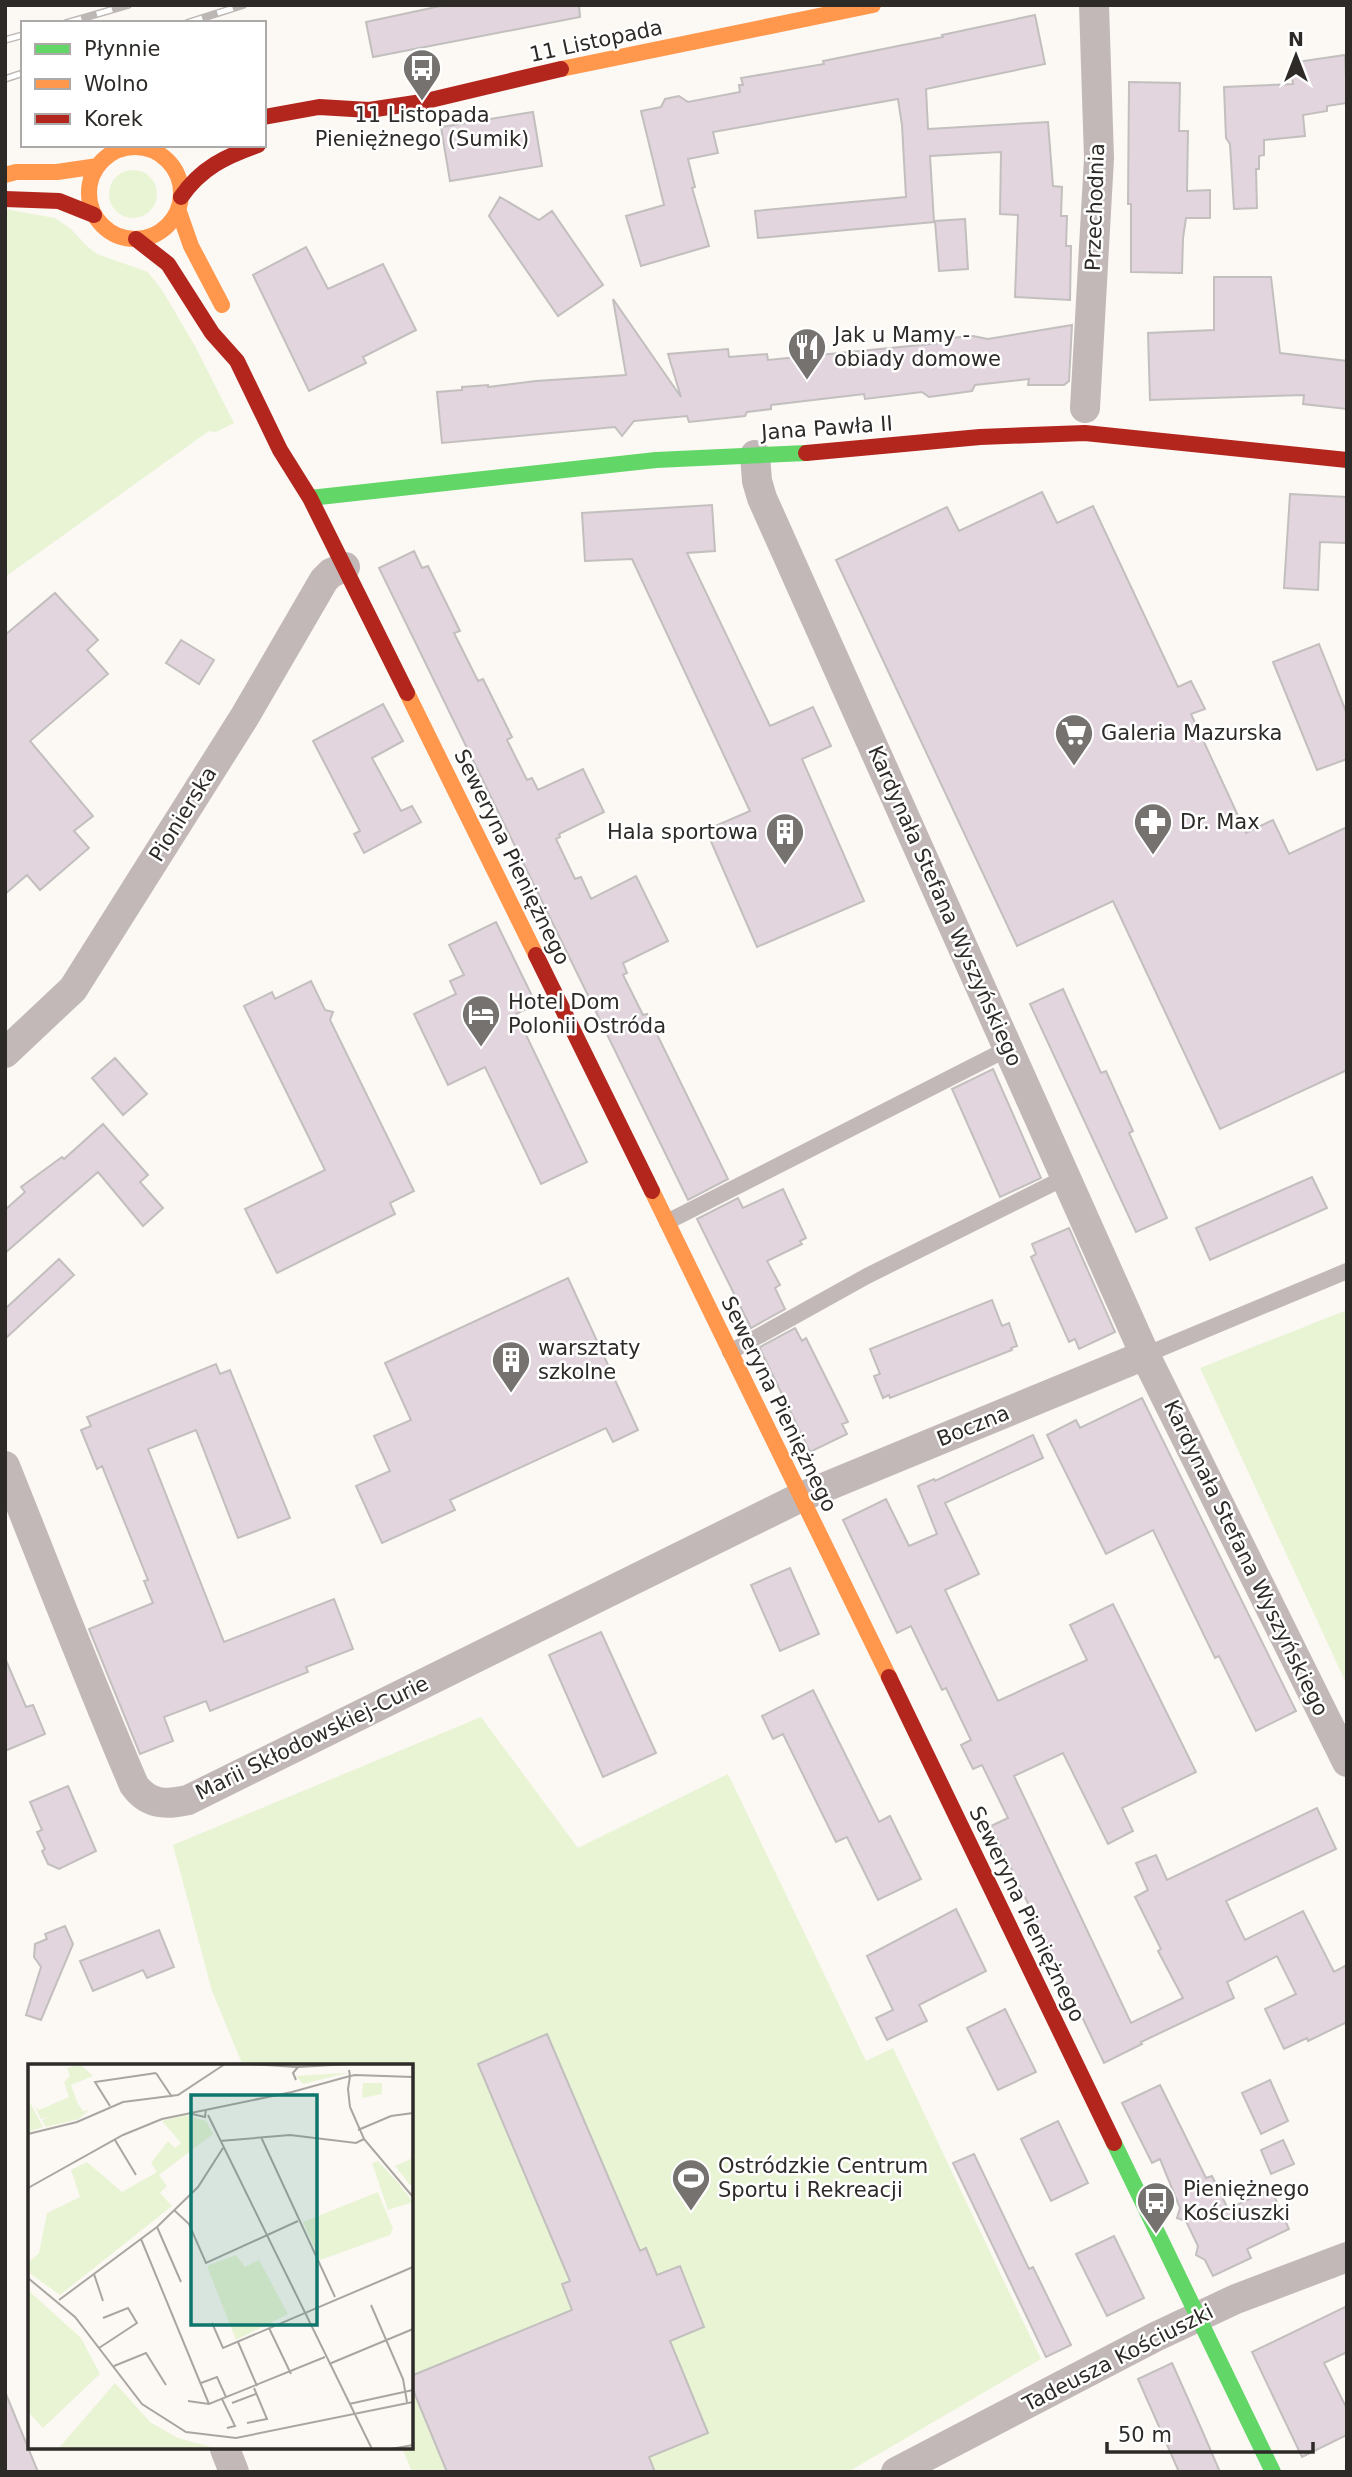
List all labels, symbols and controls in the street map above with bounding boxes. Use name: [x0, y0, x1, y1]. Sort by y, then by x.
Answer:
street label: 11 Listopada: [527, 15, 665, 67]
legend: [21, 21, 266, 147]
north arrow: [1261, 21, 1331, 91]
text: N: [1288, 28, 1304, 50]
text: Płynnie: [84, 37, 160, 61]
bus stop icon: 11 Listopada Pieniężnego (Sumik): [401, 47, 443, 102]
text: Wolno: [84, 72, 148, 96]
place label: 11 Listopada Pieniężnego (Sumik): [315, 103, 529, 151]
text: Korek: [84, 107, 144, 131]
street label: Przechodnia: [1081, 143, 1109, 271]
place label: Jak u Mamy - obiady domowe: [832, 323, 1001, 371]
restaurant icon: Jak u Mamy - obiady domowe: [786, 326, 828, 381]
street label: Jana Pawła II: [759, 411, 893, 445]
supermarket icon: Galeria Mazurska: [1053, 712, 1095, 767]
place label: Galeria Mazurska: [1101, 721, 1282, 745]
street label: Kardynała Stefana Wyszyńskiego: [863, 742, 1027, 1070]
street label: Seweryna Pieniężnego: [449, 745, 575, 969]
street label: Pionierska: [144, 762, 222, 866]
pharmacy icon: Dr. Max: [1132, 801, 1174, 856]
place label: Dr. Max: [1180, 810, 1260, 834]
building icon: Hala sportowa: [764, 811, 806, 866]
place label: Hala sportowa: [607, 820, 758, 844]
place label: Hotel Dom Polonii Ostróda: [508, 990, 666, 1038]
hotel icon: Hotel Dom Polonii Ostróda: [460, 993, 502, 1048]
street label: Seweryna Pieniężnego: [716, 1292, 842, 1516]
place label: warsztaty szkolne: [538, 1336, 640, 1384]
building icon: warsztaty szkolne: [490, 1339, 532, 1394]
street label: Kardynała Stefana Wyszyńskiego: [1159, 1396, 1333, 1720]
street label: Boczna: [933, 1401, 1013, 1451]
street label: Marii Skłodowskiej-Curie: [192, 1671, 432, 1805]
street label: Seweryna Pieniężnego: [964, 1802, 1090, 2026]
inset map: [28, 2064, 413, 2449]
place label: Ostródzkie Centrum Sportu i Rekreacji: [718, 2154, 928, 2202]
sports icon: Ostródzkie Centrum Sportu i Rekreacji: [670, 2157, 712, 2212]
place label: Pieniężnego Kościuszki: [1183, 2177, 1309, 2225]
bus stop icon: Pieniężnego Kościuszki: [1135, 2180, 1177, 2235]
street label: Tadeusza Kościuszki: [1018, 2300, 1217, 2417]
scale bar: [1107, 2410, 1314, 2454]
text: 50 m: [1118, 2423, 1172, 2447]

